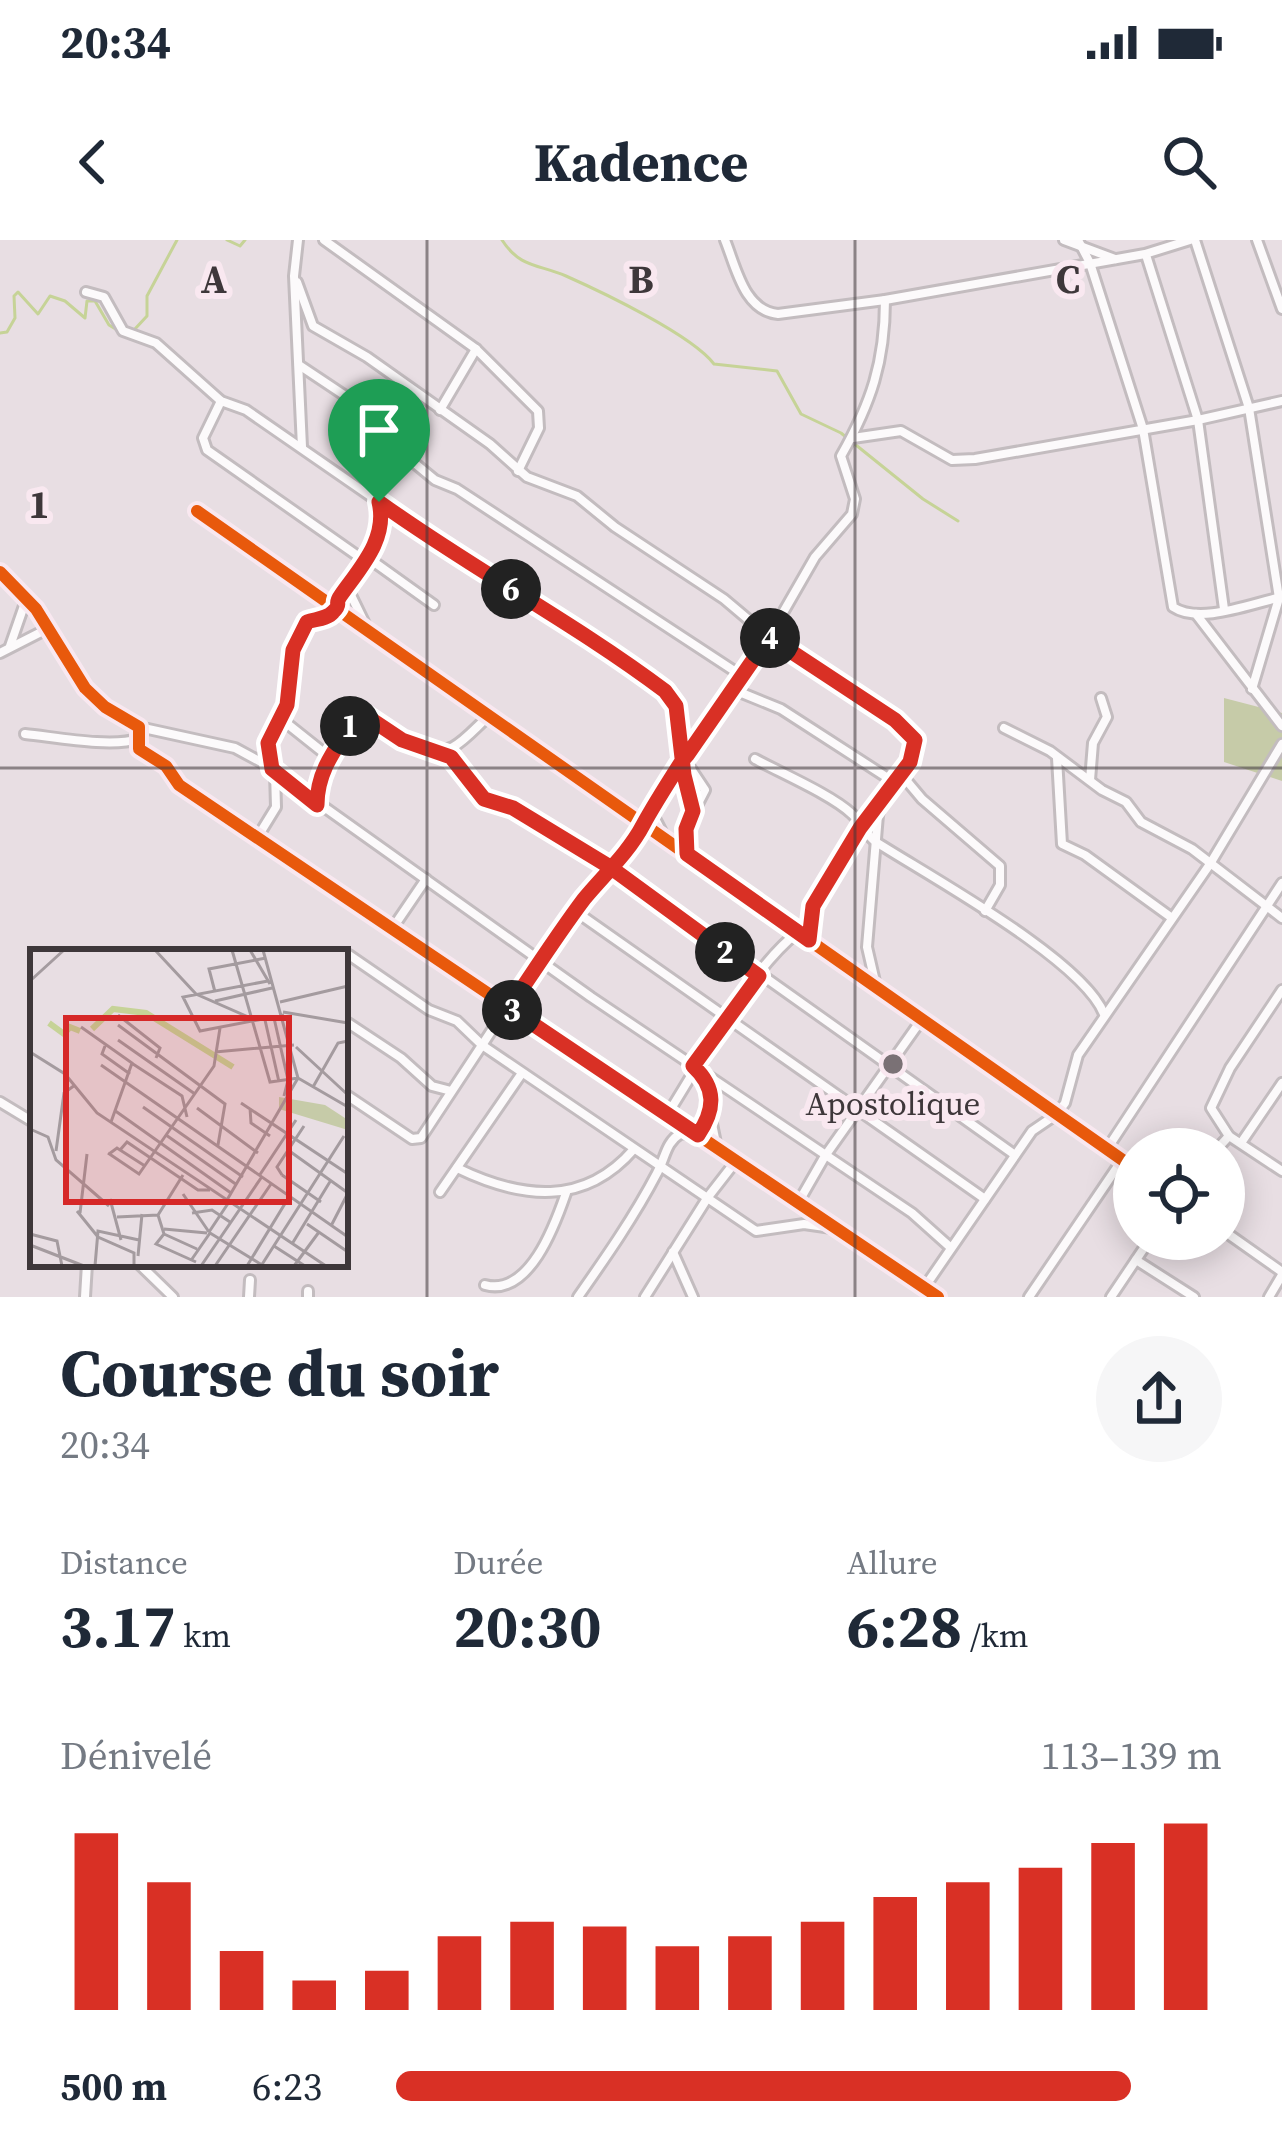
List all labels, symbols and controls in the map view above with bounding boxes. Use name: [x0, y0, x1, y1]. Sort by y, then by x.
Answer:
text: 20:34: [60, 11, 171, 73]
text: Kadence: [534, 125, 748, 199]
icon: back: [60, 129, 126, 195]
icon: search: [1156, 129, 1222, 195]
text: A: [201, 253, 227, 306]
text: B: [628, 253, 654, 306]
text: C: [1056, 253, 1080, 306]
pin: [328, 379, 430, 502]
icon: arrive: [346, 397, 412, 463]
text: 1: [28, 478, 50, 531]
pin: 6: [481, 559, 541, 619]
text: 6: [502, 566, 520, 611]
pin: 4: [740, 608, 800, 668]
text: 4: [761, 615, 779, 660]
pin: 1: [320, 696, 380, 756]
text: 1: [341, 703, 359, 748]
pin: 2: [695, 922, 755, 982]
text: 2: [716, 929, 734, 974]
inset map: [30, 949, 348, 1267]
pin: 3: [482, 980, 542, 1040]
text: 3: [503, 987, 521, 1032]
marker: Apostolique: [880, 1051, 906, 1077]
place label: Apostolique: [806, 1081, 980, 1126]
map controls: [1113, 1128, 1245, 1260]
button: locate: [1113, 1128, 1245, 1260]
text: Course du soir: [60, 1328, 499, 1418]
button: share: [1096, 1336, 1222, 1462]
text: 20:34: [60, 1418, 150, 1471]
text: Distance: [60, 1540, 188, 1585]
text: Durée: [453, 1540, 543, 1585]
text: Allure: [847, 1540, 938, 1585]
text: 3.17: [60, 1585, 176, 1667]
text: 20:30: [453, 1585, 601, 1667]
text: 6:28: [847, 1585, 962, 1667]
text: km: [176, 1613, 231, 1658]
text: /km: [962, 1613, 1029, 1658]
text: Dénivelé: [60, 1729, 212, 1782]
text: 113–139 m: [1041, 1729, 1222, 1782]
text: 500 m: [60, 2060, 167, 2113]
text: 6:23: [252, 2060, 322, 2113]

